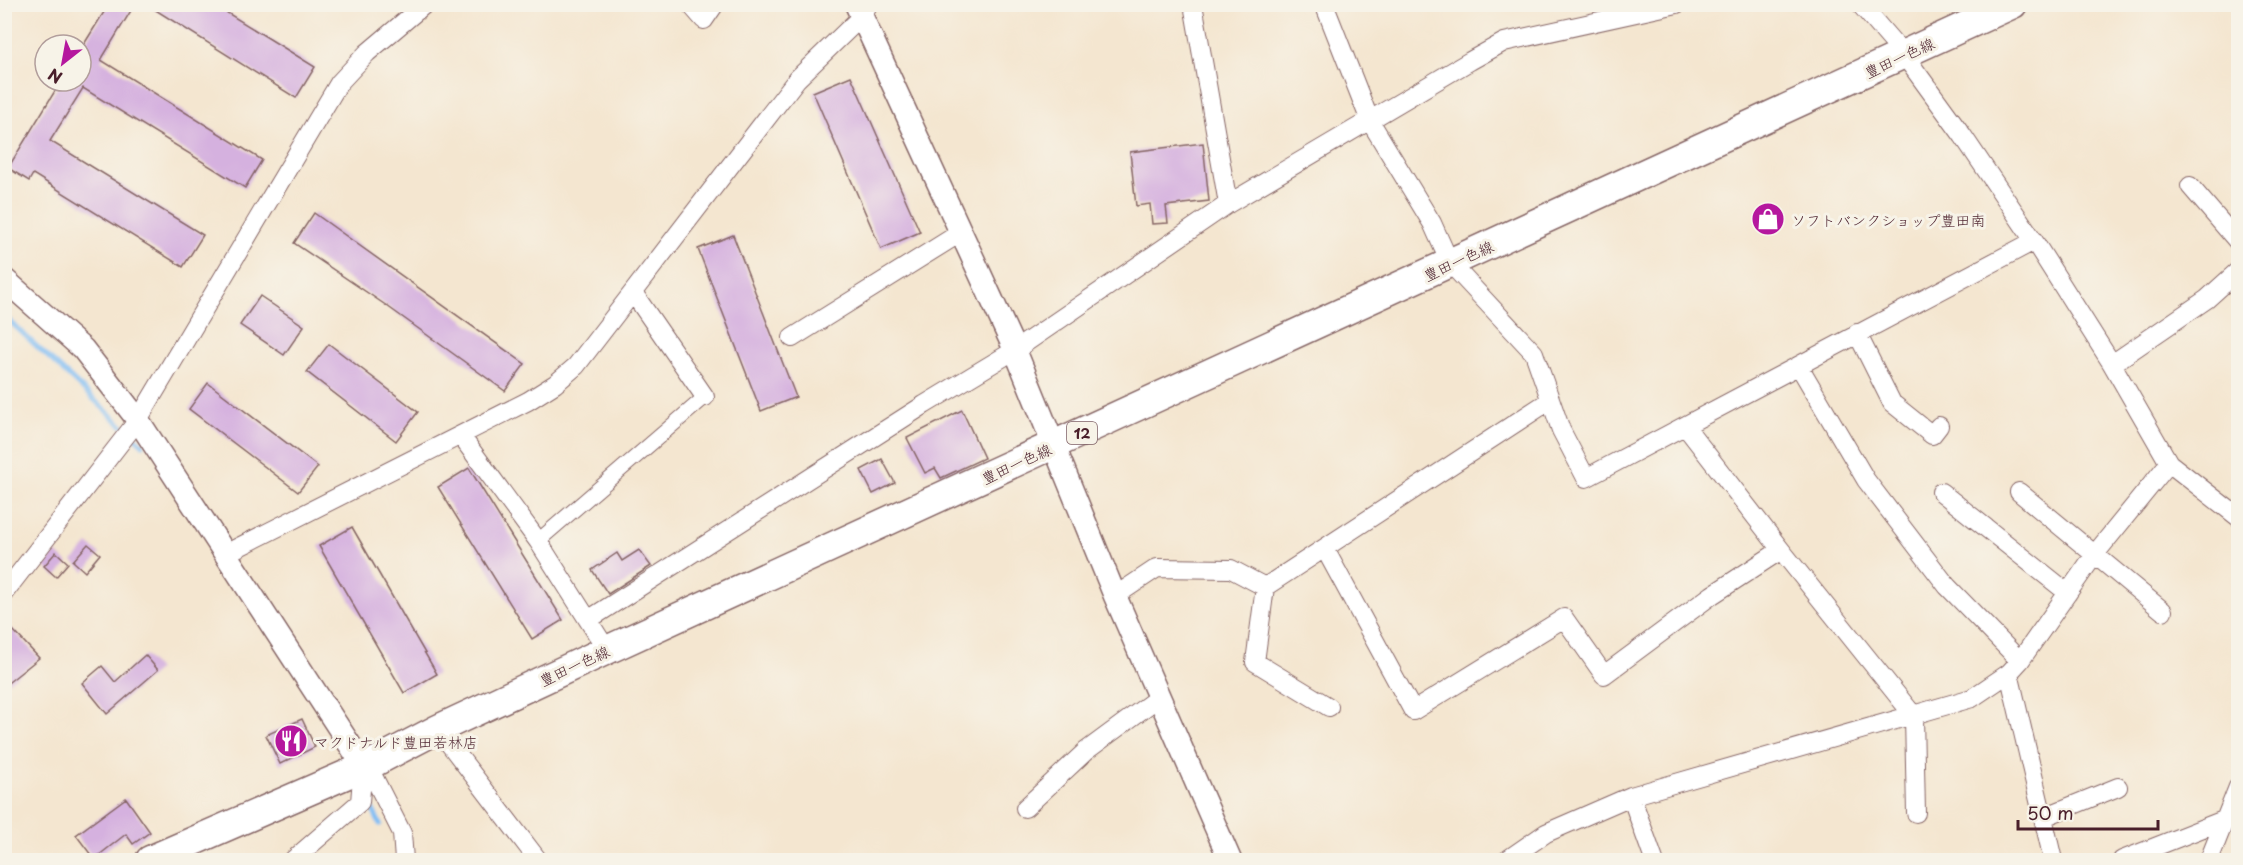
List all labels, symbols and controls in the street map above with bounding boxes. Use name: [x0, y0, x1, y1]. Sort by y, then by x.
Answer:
street label: 豊田一色線: [1860, 31, 1938, 83]
north arrow: [33, 33, 93, 93]
text: N: [43, 63, 66, 90]
shop icon: ソフトバンクショップ豊田南: [1750, 201, 1786, 237]
place label: ソフトバンクショップ豊田南: [1791, 208, 1985, 231]
street label: 豊田一色線: [1419, 234, 1497, 286]
road number: 12: [1067, 422, 1097, 444]
street label: 豊田一色線: [977, 437, 1055, 489]
street label: 豊田一色線: [535, 639, 613, 691]
restaurant icon: マクドナルド豊田若林店: [273, 723, 309, 759]
place label: マクドナルド豊田若林店: [314, 730, 478, 753]
scale bar: [2018, 793, 2158, 831]
text: 50 m: [2027, 799, 2074, 826]

